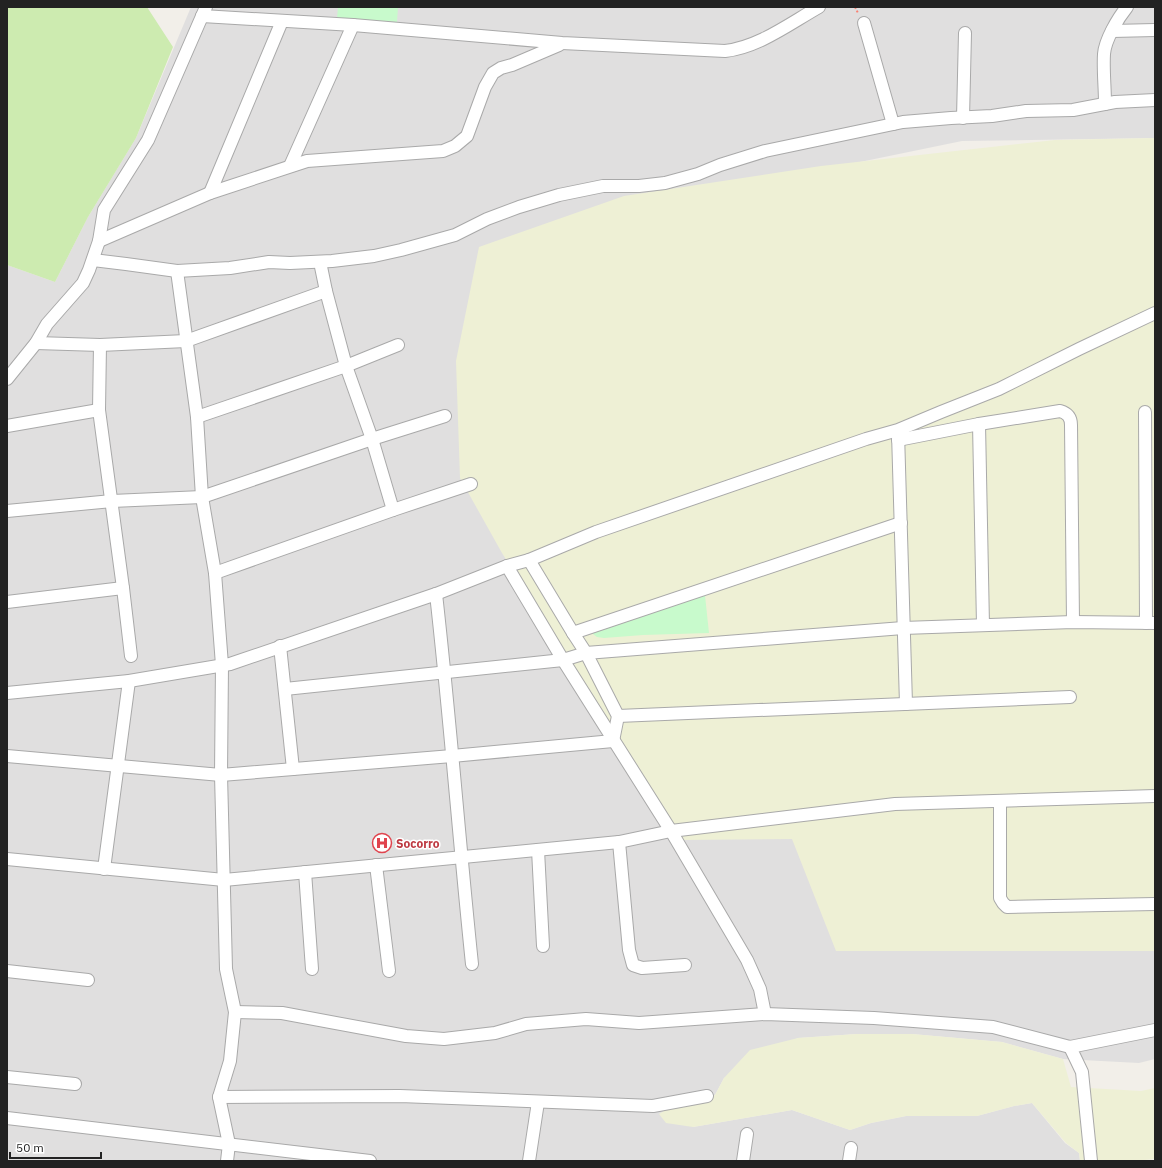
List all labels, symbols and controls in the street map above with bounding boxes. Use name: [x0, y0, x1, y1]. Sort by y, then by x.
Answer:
hospital icon: Socorro: [371, 832, 393, 854]
place label: Socorro: [396, 836, 440, 851]
scale bar: [10, 1134, 101, 1160]
text: 50 m: [16, 1140, 44, 1155]

